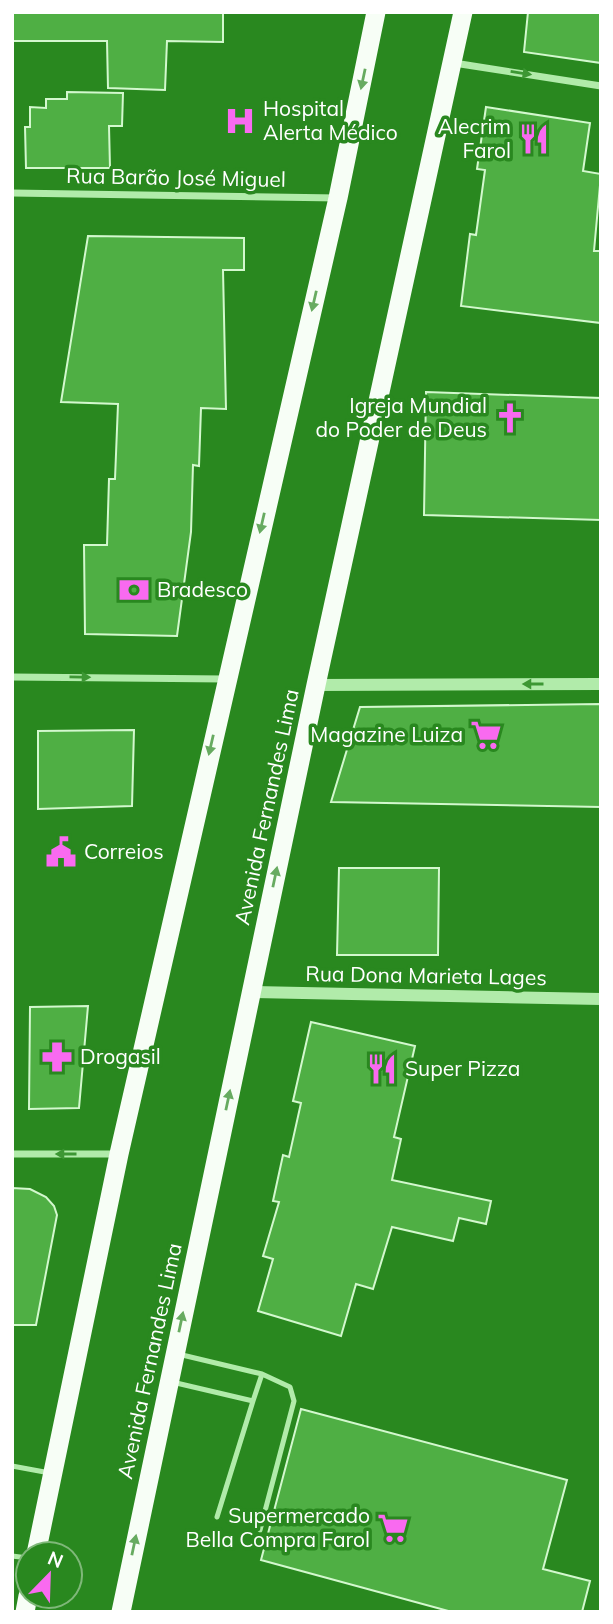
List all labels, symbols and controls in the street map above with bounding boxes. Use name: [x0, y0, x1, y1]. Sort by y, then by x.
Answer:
one-way arrow: [357, 68, 368, 90]
one-way arrow: [510, 68, 532, 79]
place label: Hospital Alerta Médico: [263, 95, 398, 145]
hospital icon: Hospital Alerta Médico: [223, 104, 257, 138]
place label: Alecrim Farol: [438, 113, 511, 163]
restaurant icon: Alecrim Farol: [517, 122, 551, 156]
street label: Rua Barão José Miguel: [66, 162, 286, 192]
one-way arrow: [308, 290, 319, 312]
place label: Igreja Mundial do Poder de Deus: [315, 392, 487, 442]
church icon: Igreja Mundial do Poder de Deus: [493, 401, 527, 435]
one-way arrow: [257, 512, 268, 534]
bank icon: Bradesco: [117, 573, 151, 607]
place label: Bradesco: [157, 576, 248, 602]
one-way arrow: [70, 672, 92, 683]
one-way arrow: [521, 678, 543, 690]
street label: Avenida Fernandes Lima: [228, 687, 304, 927]
supermarket icon: Magazine Luiza: [469, 718, 503, 752]
place label: Magazine Luiza: [310, 721, 463, 747]
one-way arrow: [206, 734, 217, 756]
public building icon: Correios: [44, 835, 78, 869]
place label: Correios: [84, 838, 164, 864]
one-way arrow: [270, 866, 281, 888]
street label: Rua Dona Marieta Lages: [305, 960, 547, 990]
pharmacy icon: Drogasil: [40, 1040, 74, 1074]
place label: Drogasil: [80, 1043, 161, 1069]
restaurant icon: Super Pizza: [365, 1052, 399, 1086]
place label: Super Pizza: [405, 1055, 520, 1081]
one-way arrow: [223, 1089, 234, 1111]
one-way arrow: [54, 1148, 76, 1160]
street label: Avenida Fernandes Lima: [111, 1241, 187, 1481]
one-way arrow: [176, 1311, 187, 1333]
place label: Supermercado Bella Compra Farol: [186, 1502, 370, 1552]
supermarket icon: Supermercado Bella Compra Farol: [376, 1511, 410, 1545]
one-way arrow: [129, 1534, 140, 1556]
north arrow: [14, 1540, 84, 1610]
text: N: [44, 1546, 67, 1573]

